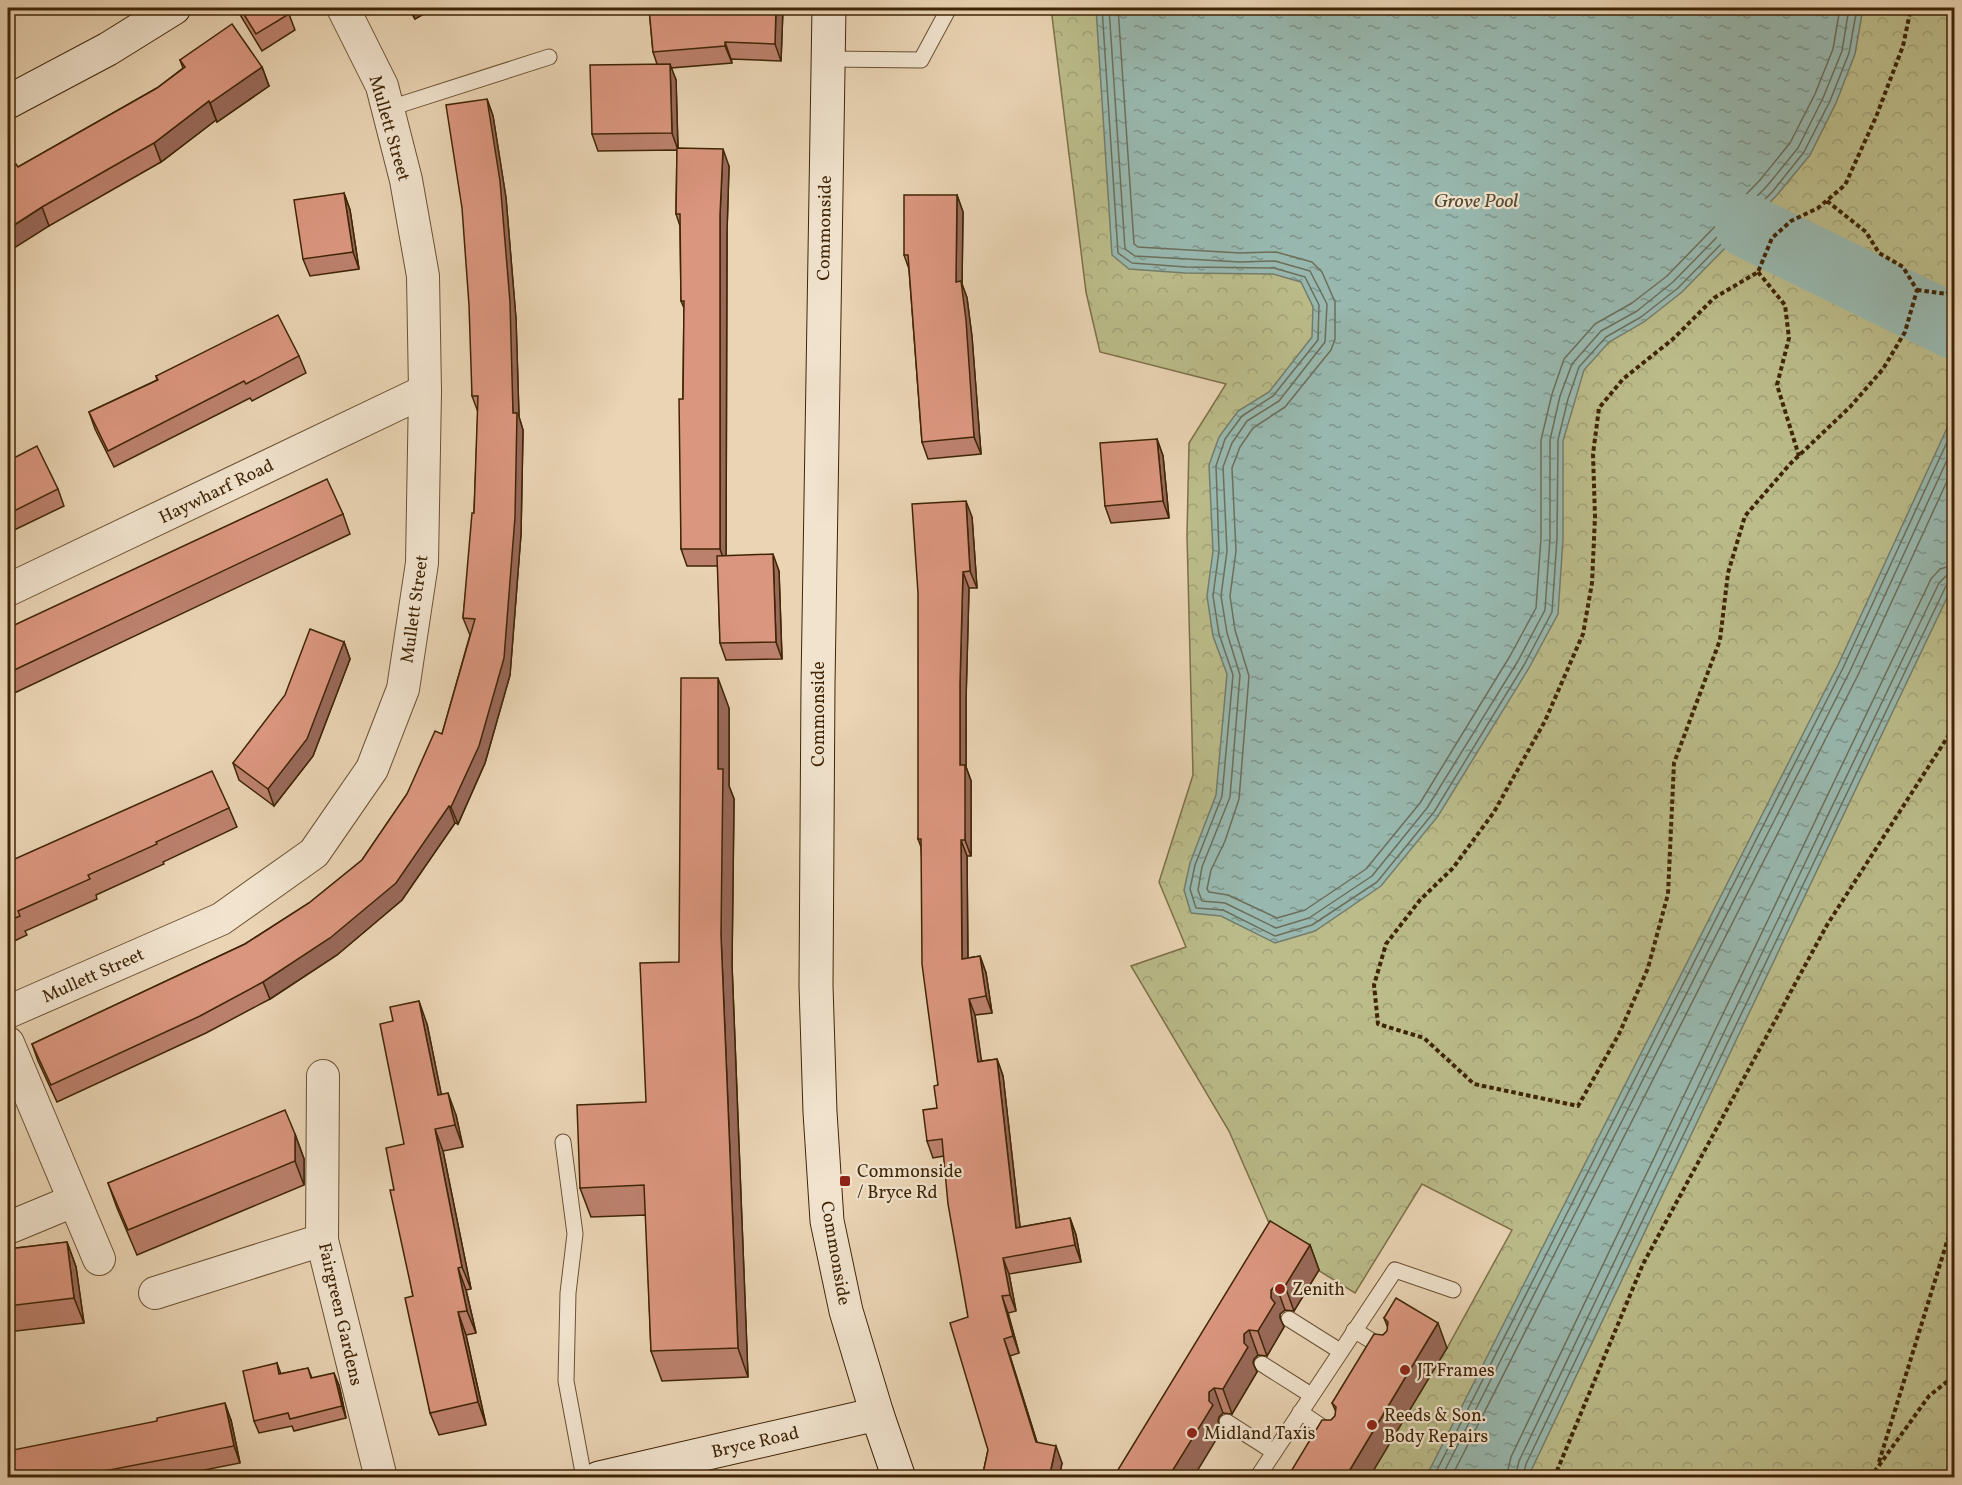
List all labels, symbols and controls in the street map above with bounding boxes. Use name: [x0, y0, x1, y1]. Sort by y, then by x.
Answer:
street label: Mullett Street: [362, 73, 416, 184]
street label: Commonside: [812, 175, 839, 281]
water label: Grove Pool: [1434, 188, 1518, 216]
street label: Haywharf Road: [155, 454, 278, 531]
street label: Mullett Street: [396, 553, 435, 665]
street label: Commonside: [807, 661, 832, 767]
street label: Mullett Street: [39, 943, 149, 1010]
place label: Commonside / Bryce Rd: [857, 1160, 962, 1206]
marker: Commonside / Bryce Rd: [838, 1174, 852, 1188]
street label: Commonside: [813, 1199, 856, 1307]
street label: Fairgreen Gardens: [311, 1240, 368, 1388]
place label: Zenith: [1292, 1278, 1345, 1303]
marker: Zenith: [1273, 1282, 1287, 1296]
place label: JT Frames: [1417, 1359, 1495, 1384]
marker: JT Frames: [1398, 1363, 1412, 1377]
place label: Reeds & Son. Body Repairs: [1384, 1404, 1488, 1450]
marker: Reeds & Son. Body Repairs: [1365, 1418, 1379, 1432]
street label: Bryce Road: [709, 1421, 802, 1466]
place label: Midland Taxis: [1204, 1422, 1315, 1447]
marker: Midland Taxis: [1185, 1426, 1199, 1440]

